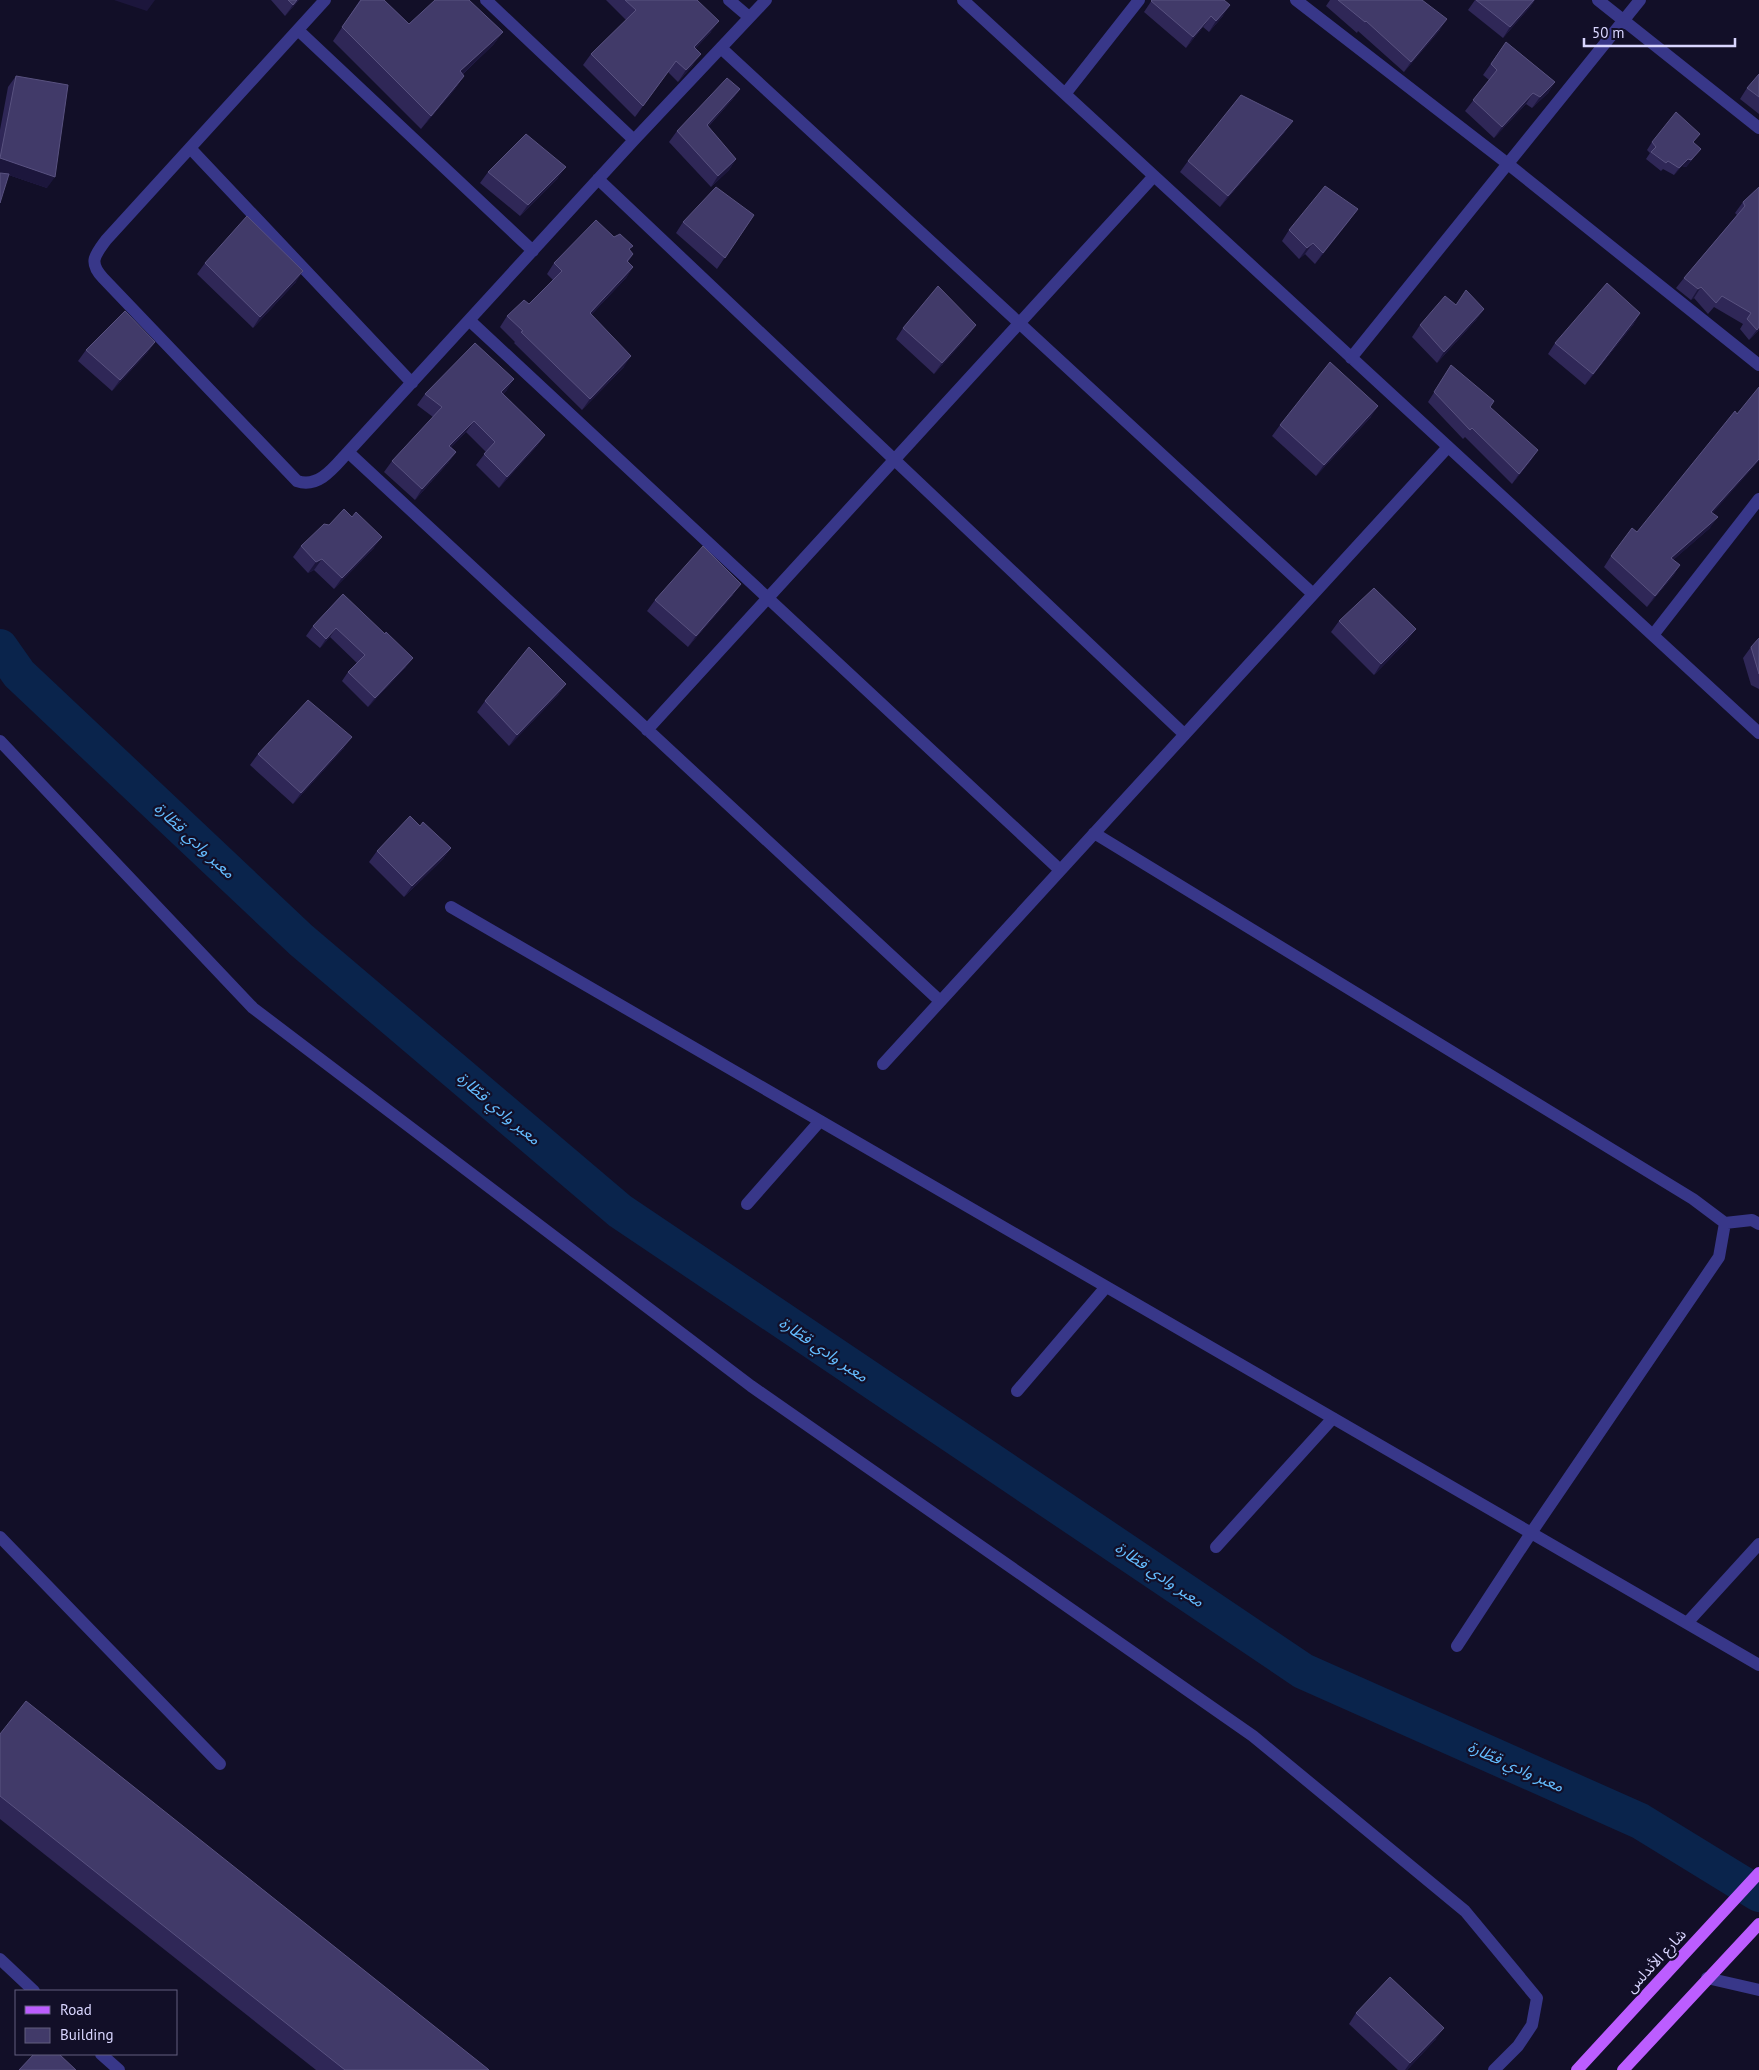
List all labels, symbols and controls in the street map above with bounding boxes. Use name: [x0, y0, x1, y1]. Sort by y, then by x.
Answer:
scale bar: [1584, 15, 1735, 47]
text: 50 m: [1592, 23, 1625, 42]
water label: معبر وادي قطّارة: [148, 798, 240, 885]
water label: معبر وادي قطّارة: [451, 1067, 545, 1152]
water label: معبر وادي قطّارة: [774, 1312, 873, 1389]
water label: معبر وادي قطّارة: [1110, 1537, 1209, 1614]
water label: معبر وادي قطّارة: [1463, 1736, 1568, 1800]
street label: شارع الأندلس: [1621, 1925, 1692, 1999]
legend: [15, 1990, 178, 2055]
text: Road: [60, 2000, 92, 2019]
text: Building: [60, 2025, 114, 2044]

